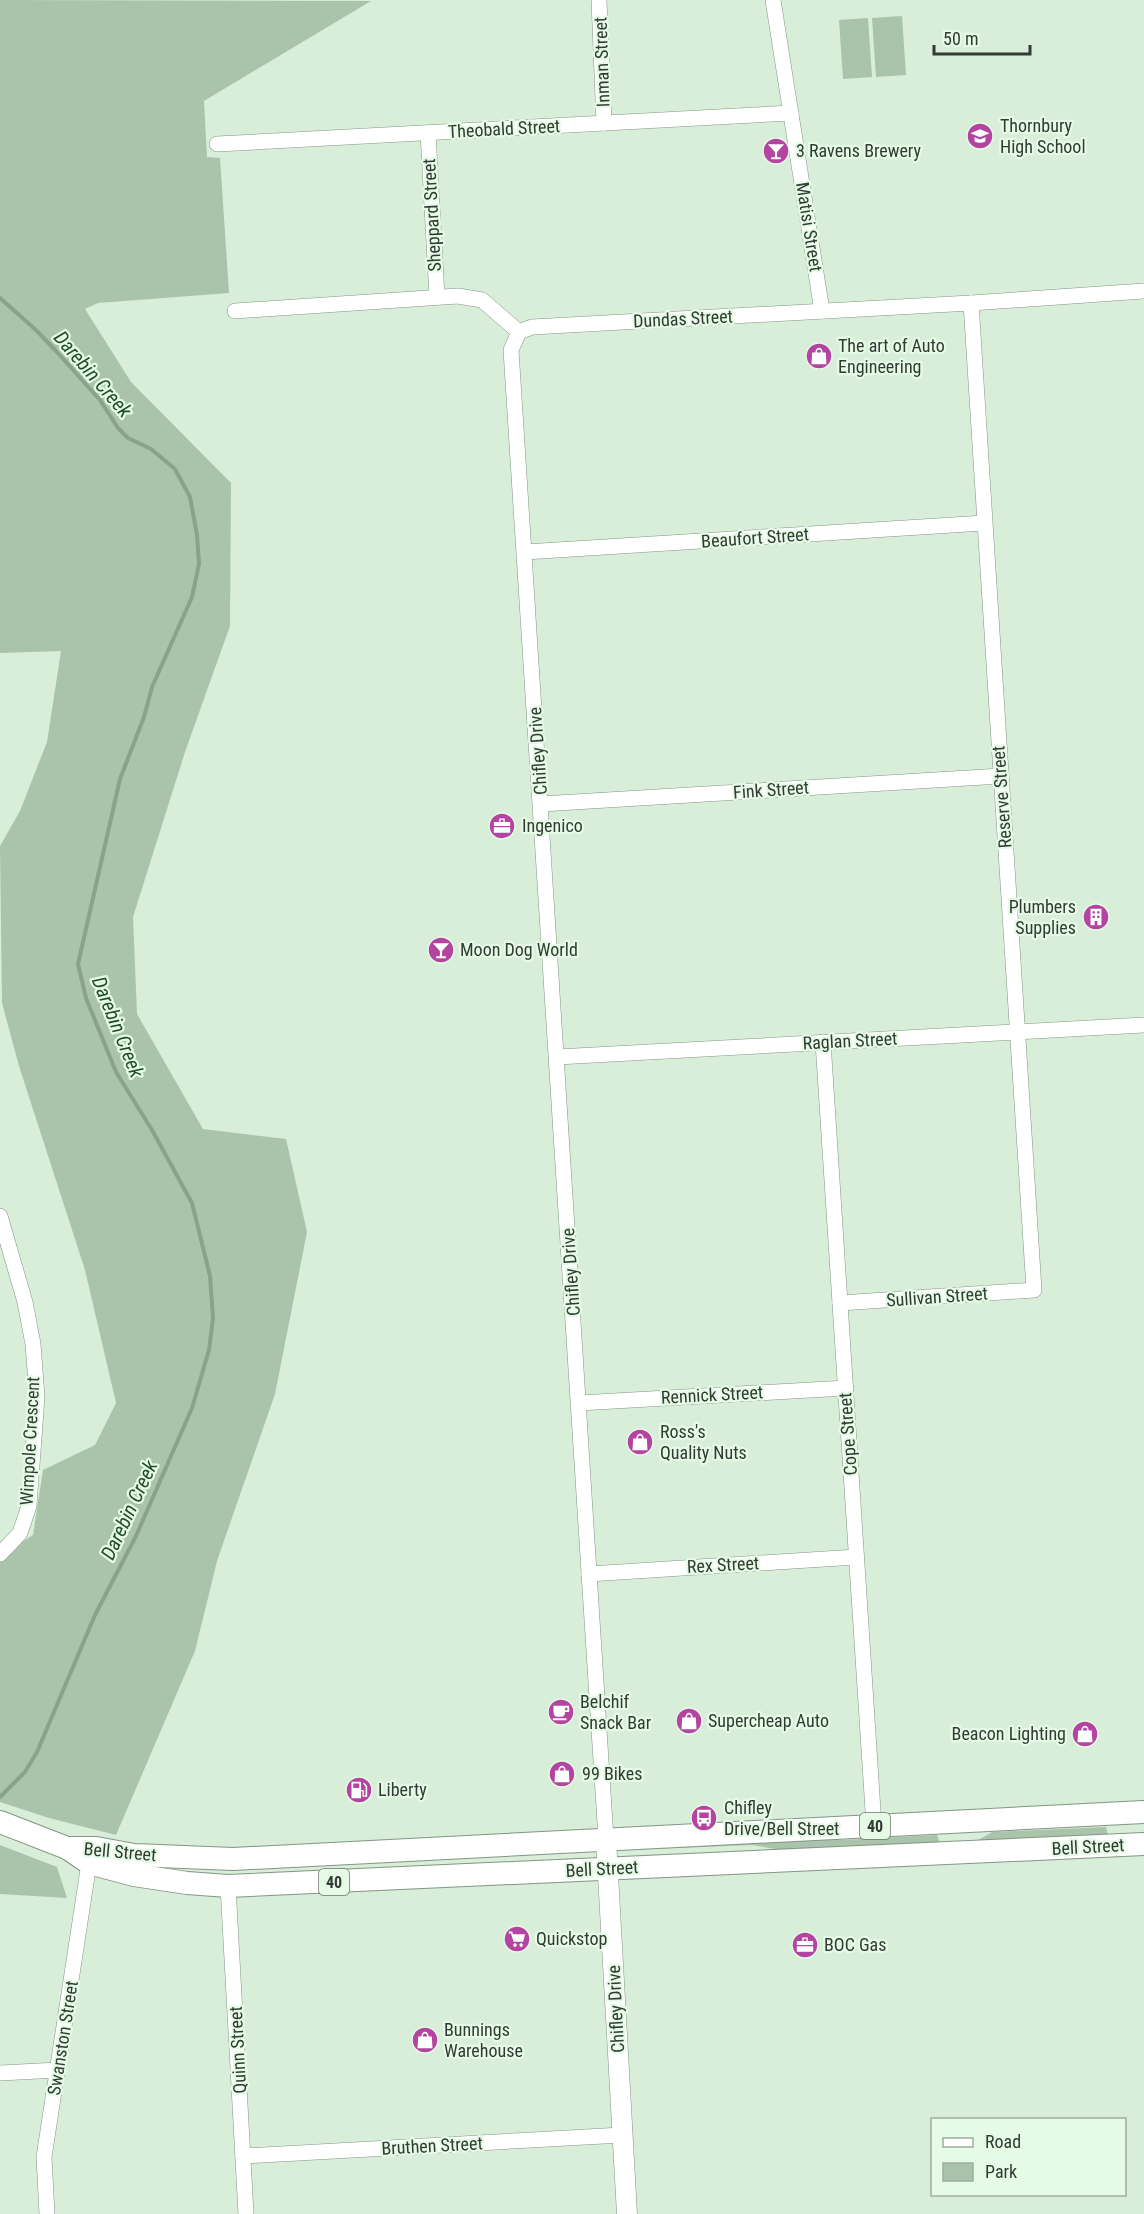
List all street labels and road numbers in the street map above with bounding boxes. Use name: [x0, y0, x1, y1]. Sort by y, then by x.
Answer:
street label: Inman Street: [589, 16, 614, 108]
street label: Theobald Street: [447, 115, 561, 142]
street label: Sheppard Street: [418, 158, 445, 272]
street label: Matisi Street: [792, 181, 827, 273]
street label: Dundas Street: [633, 305, 733, 332]
street label: Beaufort Street: [700, 523, 810, 552]
street label: Chifley Drive: [524, 706, 551, 796]
street label: Reserve Street: [987, 745, 1016, 849]
street label: Fink Street: [732, 776, 810, 803]
street label: Raglan Street: [802, 1028, 898, 1053]
street label: Chifley Drive: [557, 1227, 584, 1317]
street label: Sullivan Street: [886, 1282, 988, 1311]
street label: Wimpole Crescent: [16, 1376, 43, 1506]
street label: Rennick Street: [660, 1381, 764, 1408]
street label: Cope Street: [834, 1392, 861, 1476]
street label: Rex Street: [686, 1552, 760, 1577]
road number: 40: [860, 1813, 890, 1839]
street label: Bell Street: [1051, 1834, 1125, 1859]
street label: Bell Street: [83, 1838, 157, 1865]
street label: Bell Street: [565, 1856, 639, 1881]
road number: 40: [319, 1869, 349, 1895]
street label: Chifley Drive: [603, 1965, 628, 2054]
street label: Swanston Street: [43, 1979, 82, 2097]
street label: Quinn Street: [225, 2006, 250, 2094]
street label: Bruthen Street: [381, 2132, 483, 2159]

